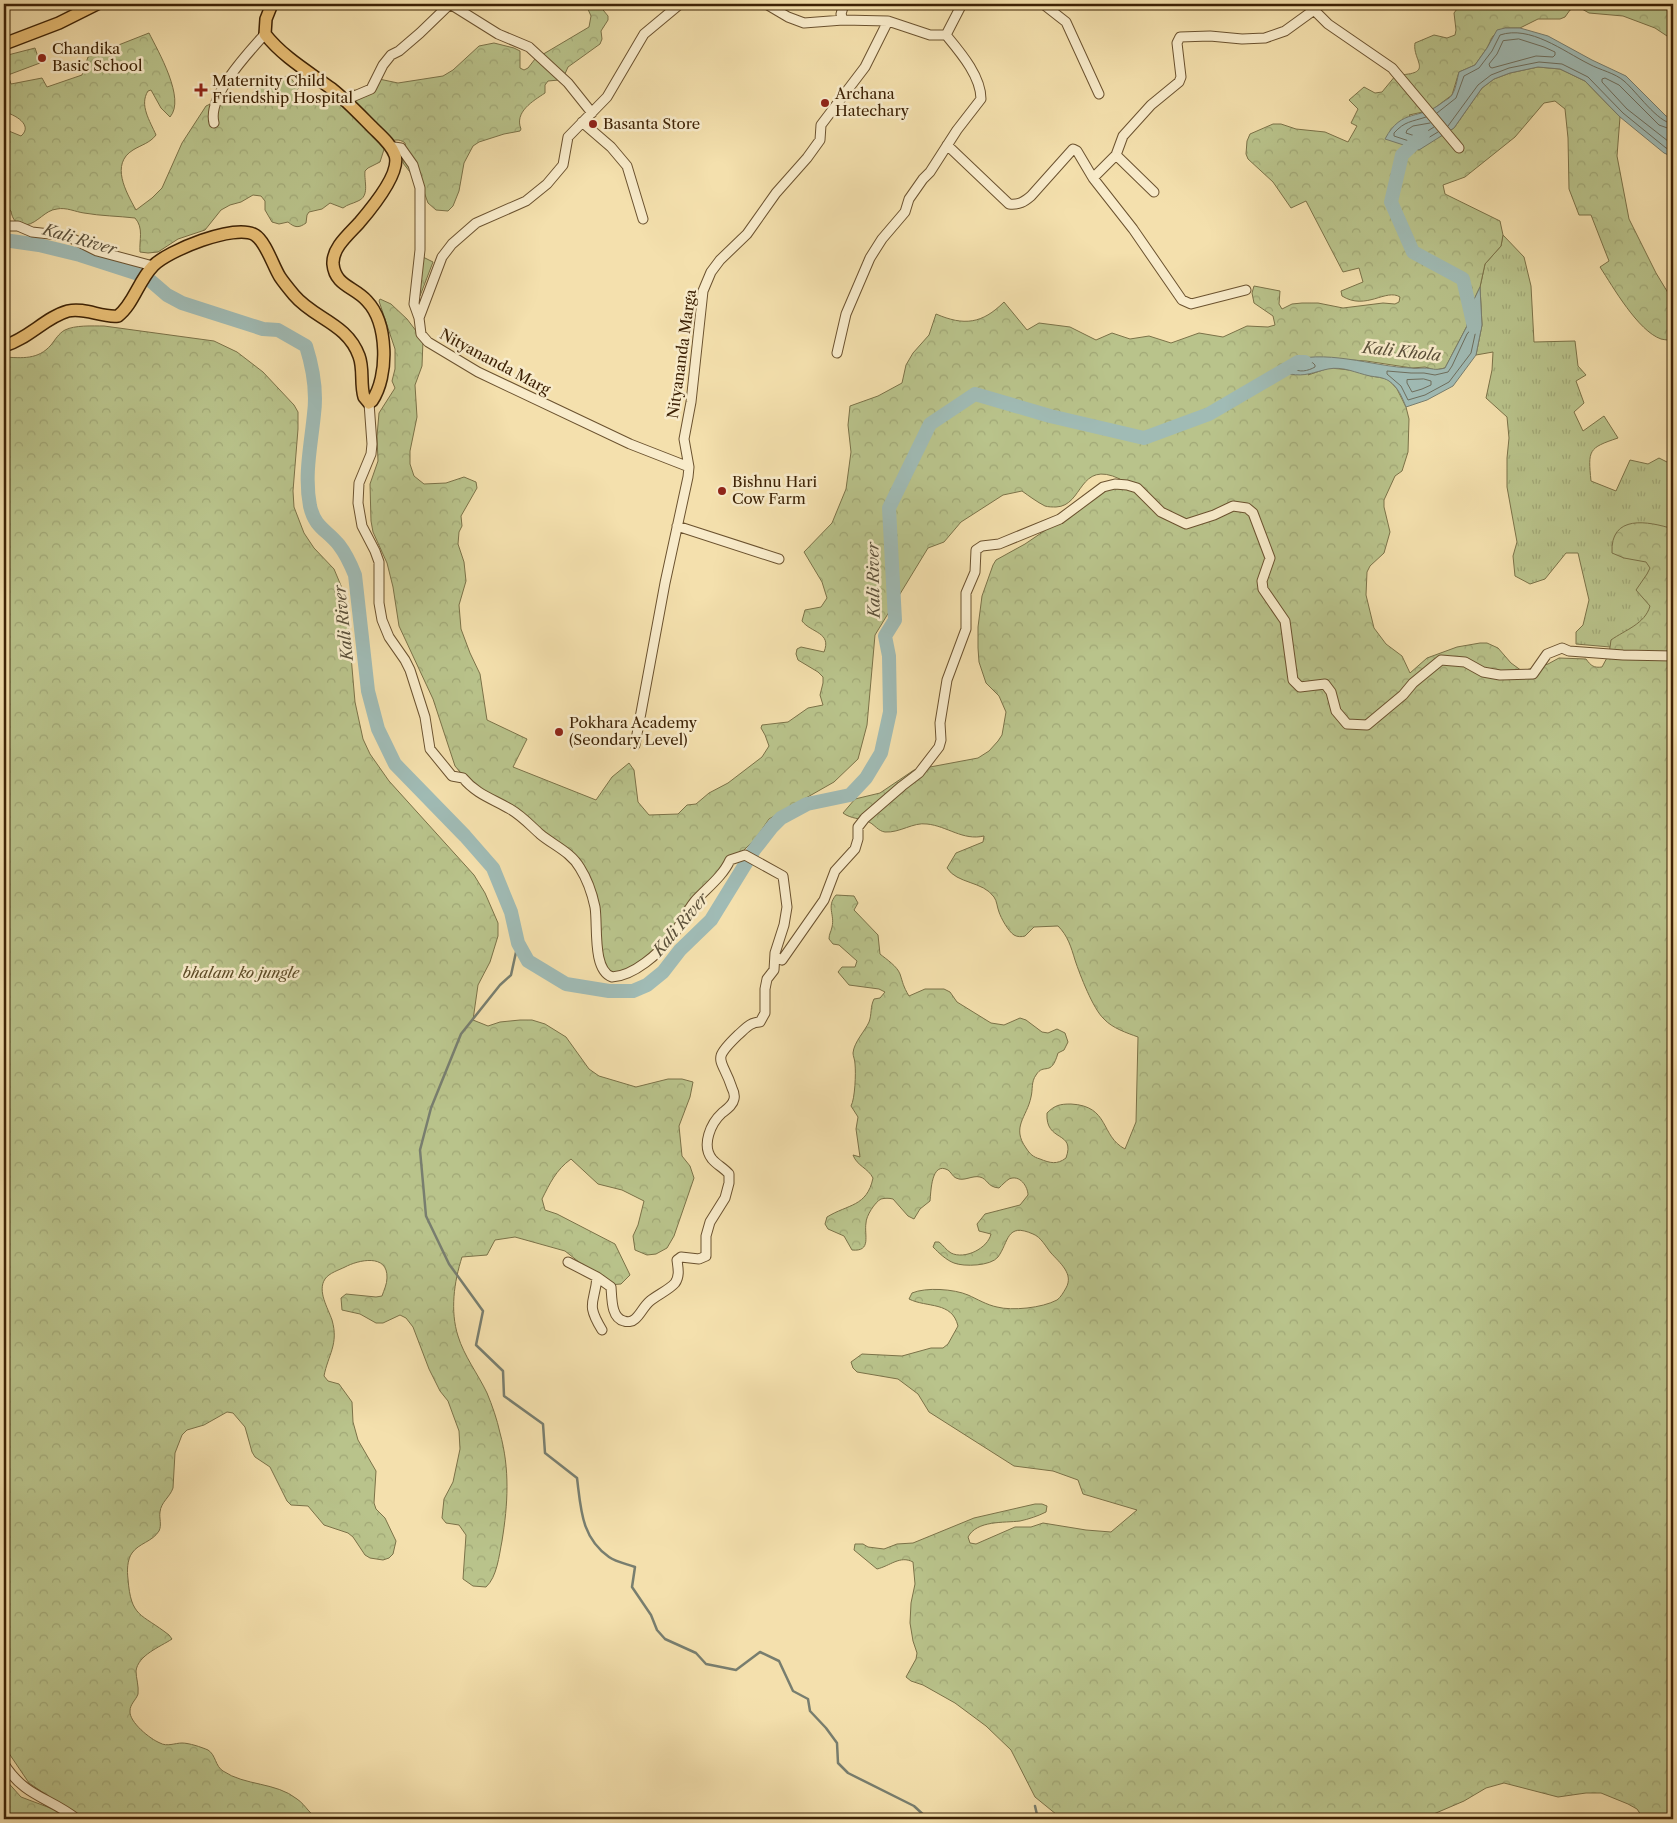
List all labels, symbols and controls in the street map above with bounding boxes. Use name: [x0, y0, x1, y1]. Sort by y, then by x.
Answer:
place label: Chandika Basic School: [52, 39, 143, 75]
marker: Chandika Basic School: [36, 52, 48, 64]
place label: Maternity Child Friendship Hospital: [212, 71, 353, 107]
marker: Maternity Child Friendship Hospital: [194, 83, 208, 97]
place label: Archana Hatechary: [834, 84, 910, 120]
marker: Archana Hatechary: [819, 97, 831, 109]
place label: Basanta Store: [603, 114, 700, 133]
marker: Basanta Store: [587, 118, 599, 130]
water label: Kali River: [39, 218, 121, 259]
street label: Nityananda Marga: [663, 288, 700, 420]
street label: Nityananda Marg: [437, 324, 554, 399]
water label: Kali Khola: [1360, 337, 1443, 365]
place label: Bishnu Hari Cow Farm: [732, 472, 818, 508]
marker: Bishnu Hari Cow Farm: [716, 485, 728, 497]
water label: Kali River: [862, 540, 884, 620]
water label: Kali River: [329, 583, 357, 664]
place label: Pokhara Academy (Seondary Level): [569, 713, 698, 749]
marker: Pokhara Academy (Seondary Level): [553, 726, 565, 738]
water label: Kali River: [647, 887, 713, 961]
park label: bhalam ko jungle: [183, 963, 300, 982]

